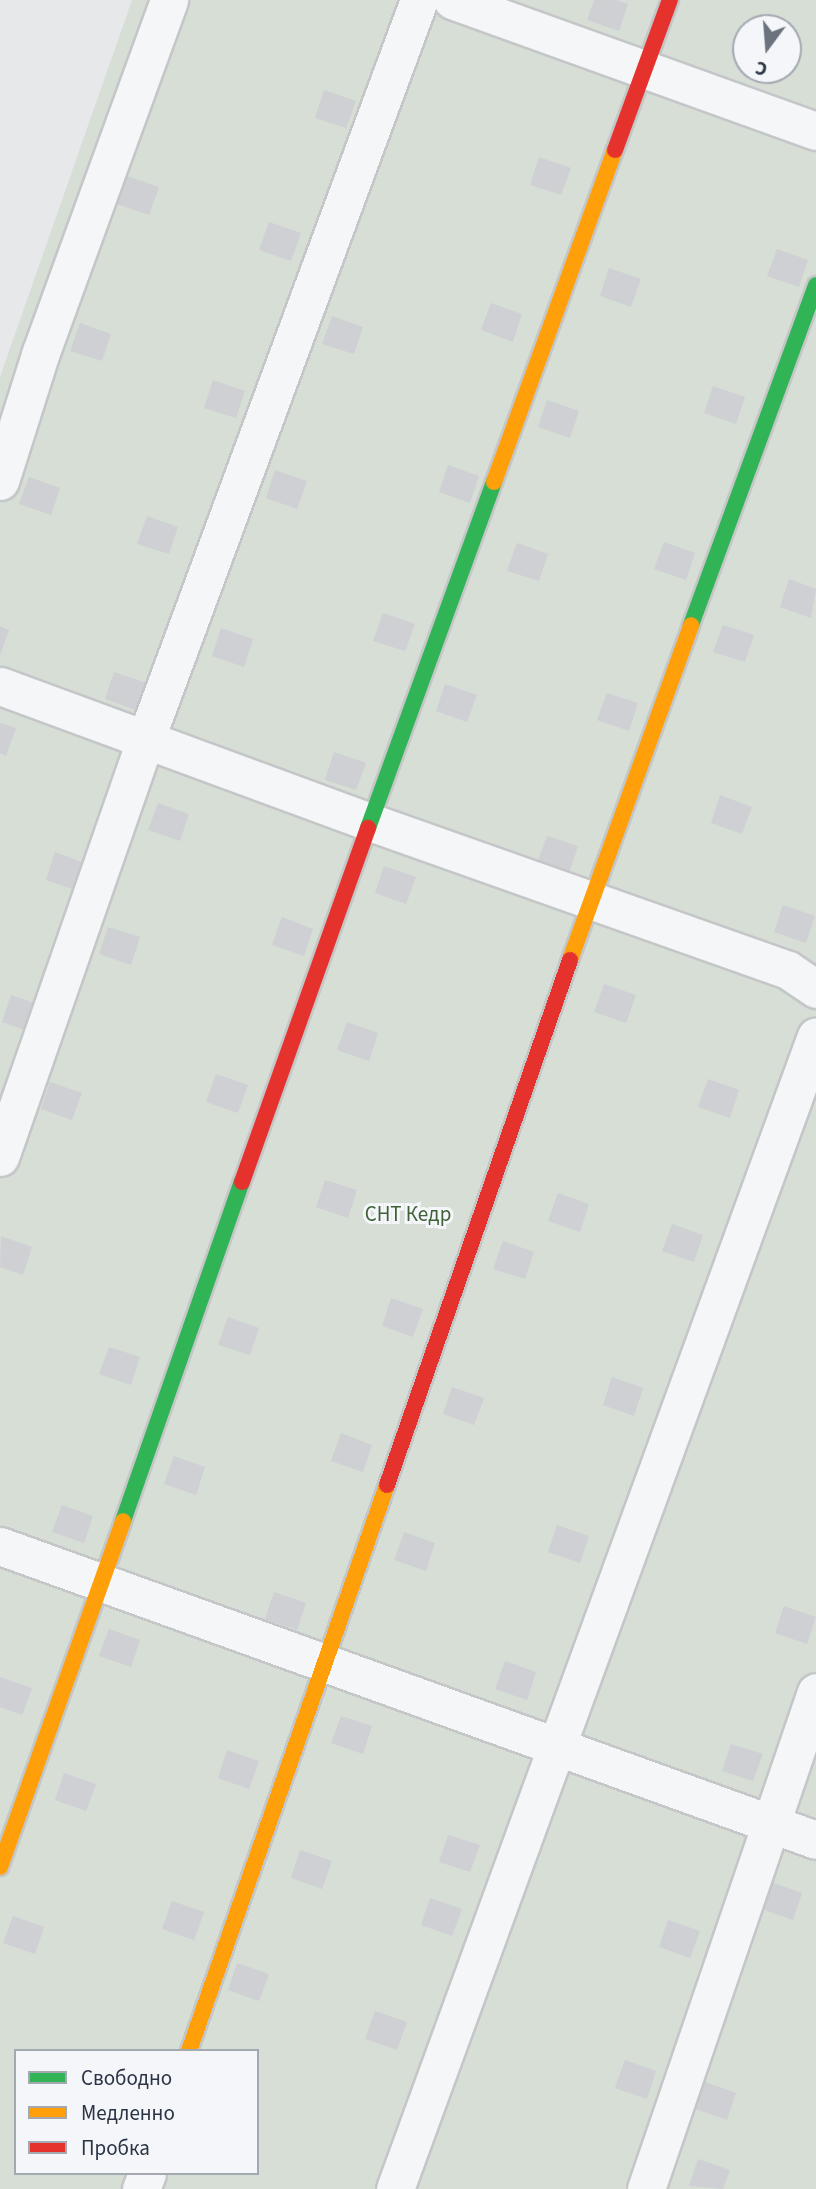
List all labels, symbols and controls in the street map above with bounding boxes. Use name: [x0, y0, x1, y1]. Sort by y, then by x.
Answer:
north arrow: [732, 14, 802, 84]
text: С: [753, 53, 771, 82]
park label: СНТ Кедр: [365, 1201, 451, 1227]
legend: [14, 2049, 259, 2175]
text: Свободно: [81, 2063, 172, 2093]
text: Медленно: [81, 2098, 175, 2128]
text: Пробка: [81, 2133, 150, 2163]

